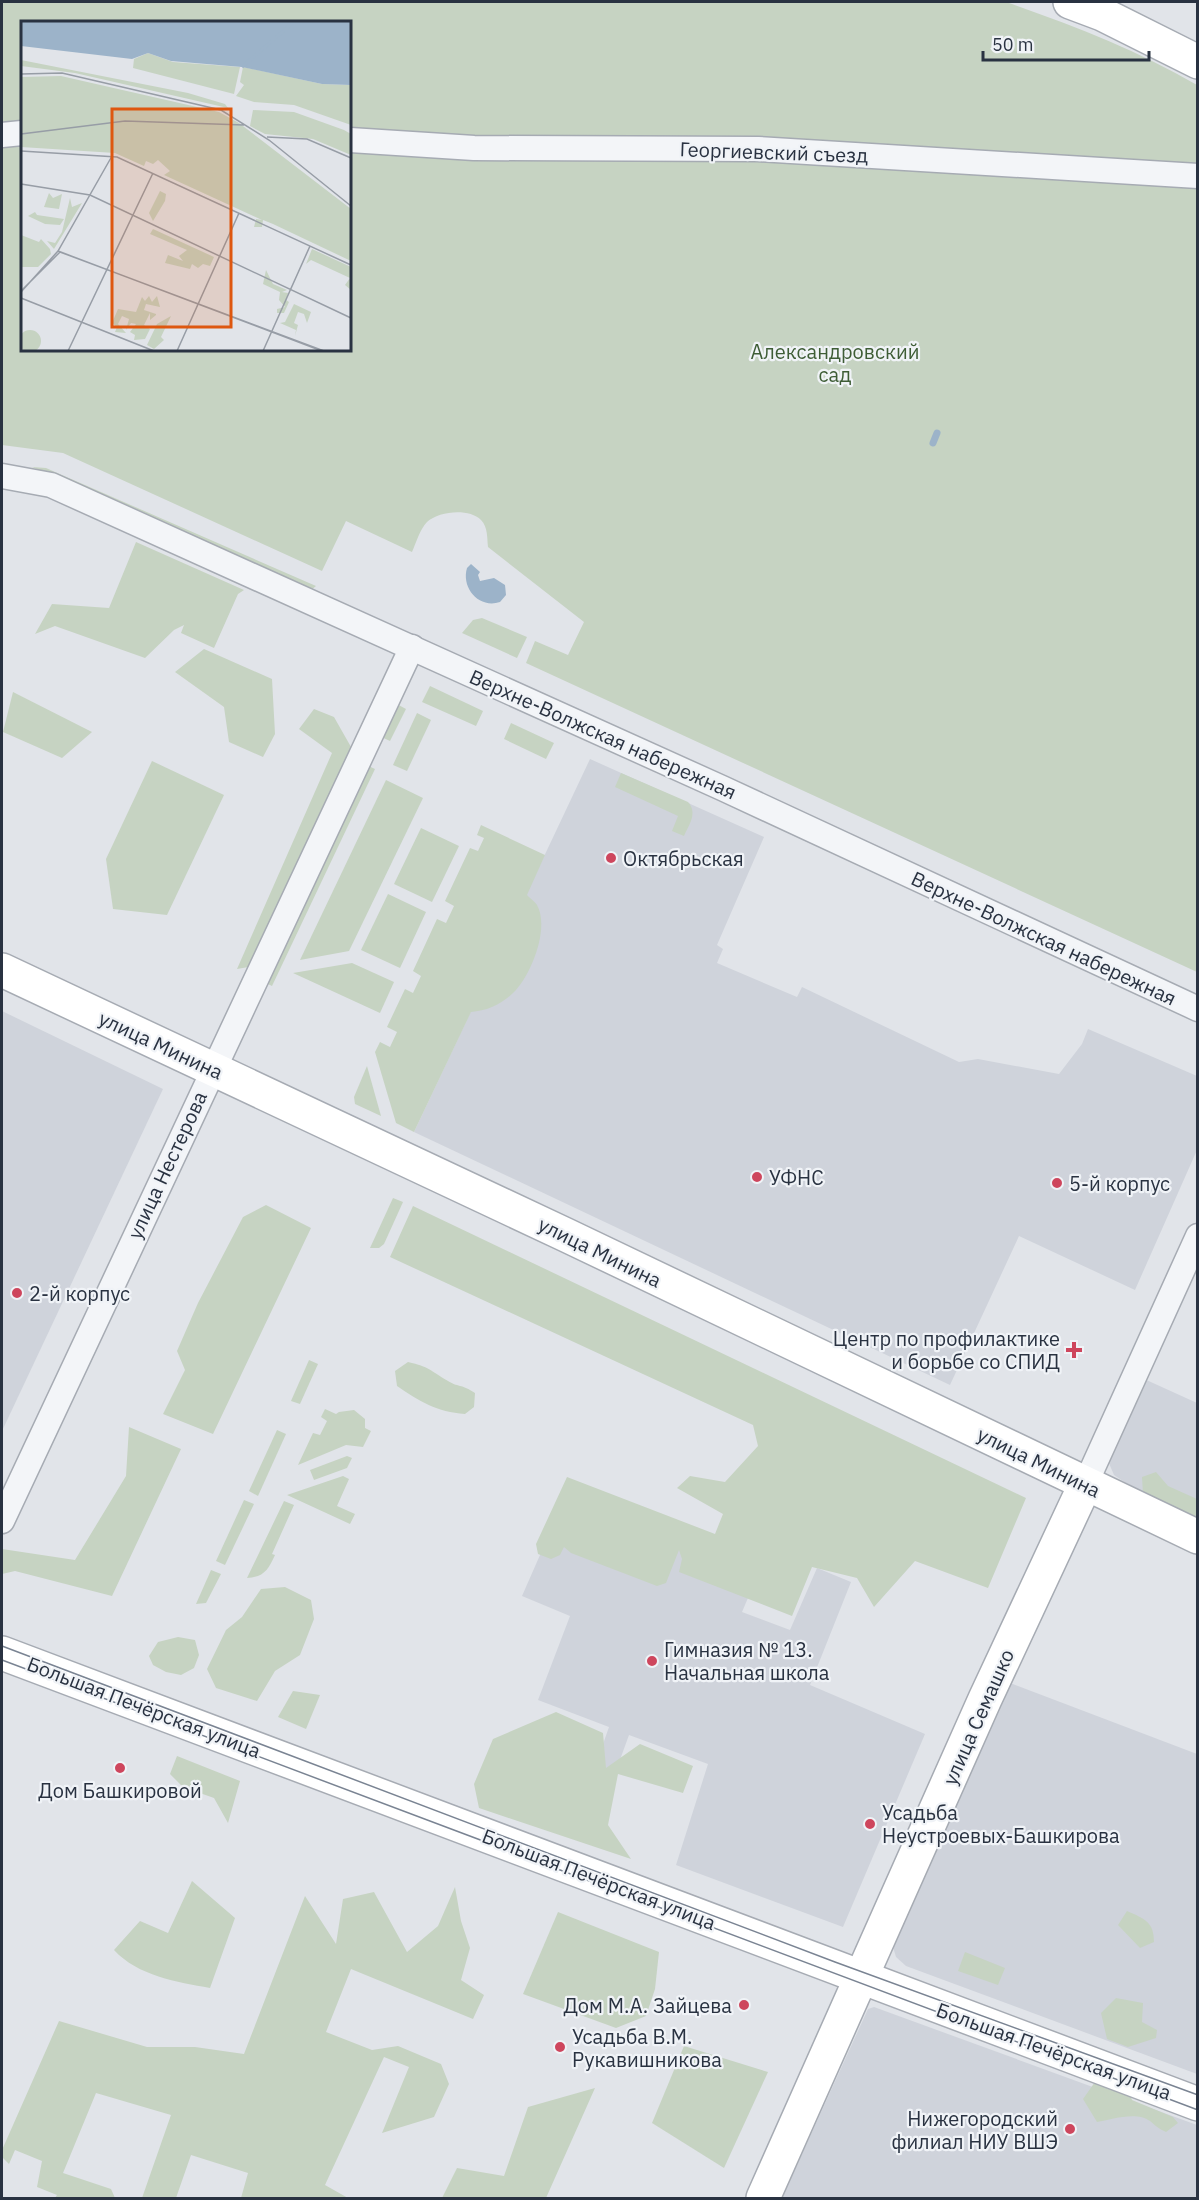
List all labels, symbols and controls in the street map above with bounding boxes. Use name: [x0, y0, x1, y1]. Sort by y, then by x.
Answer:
inset map: [21, 21, 351, 351]
scale bar: [983, 24, 1150, 62]
text: 50 m: [992, 33, 1034, 56]
street label: Георгиевский съезд: [679, 135, 869, 169]
park label: Александровский сад: [750, 338, 920, 388]
street label: Верхне-Волжская набережная: [465, 663, 741, 805]
place label: Октябрьская: [623, 845, 744, 872]
marker: Октябрьская: [604, 851, 618, 865]
street label: Верхне-Волжская набережная: [907, 865, 1181, 1011]
street label: улица Минина: [95, 1004, 228, 1086]
street label: улица Нестерова: [121, 1086, 213, 1243]
place label: УФНС: [769, 1164, 824, 1191]
marker: УФНС: [750, 1170, 764, 1184]
place label: 5-й корпус: [1069, 1170, 1170, 1197]
marker: 5-й корпус: [1050, 1176, 1064, 1190]
street label: улица Минина: [534, 1210, 666, 1294]
place label: 2-й корпус: [29, 1280, 130, 1307]
marker: 2-й корпус: [10, 1286, 24, 1300]
place label: Центр по профилактике и борьбе со СПИД: [833, 1325, 1060, 1375]
marker: Центр по профилактике и борьбе со СПИД: [1065, 1341, 1083, 1359]
street label: улица Минина: [973, 1420, 1105, 1504]
place label: Гимназия № 13. Начальная школа: [664, 1636, 830, 1686]
street label: улица Семашко: [936, 1645, 1020, 1789]
street label: Большая Печёрская улица: [23, 1650, 265, 1764]
marker: Гимназия № 13. Начальная школа: [645, 1654, 659, 1668]
marker: Дом Башкировой: [113, 1761, 127, 1775]
place label: Дом Башкировой: [38, 1777, 202, 1804]
place label: Усадьба Неустроевых-Башкирова: [882, 1799, 1120, 1849]
marker: Усадьба Неустроевых-Башкирова: [863, 1817, 877, 1831]
street label: Большая Печёрская улица: [478, 1822, 720, 1936]
place label: Дом М.А. Зайцева: [563, 1992, 732, 2019]
street label: Большая Печёрская улица: [933, 1996, 1176, 2106]
marker: Дом М.А. Зайцева: [737, 1998, 751, 2012]
place label: Усадьба В.М. Рукавишникова: [572, 2023, 722, 2073]
marker: Усадьба В.М. Рукавишникова: [553, 2040, 567, 2054]
place label: Нижегородский филиал НИУ ВШЭ: [892, 2105, 1058, 2155]
marker: Нижегородский филиал НИУ ВШЭ: [1063, 2122, 1077, 2136]

